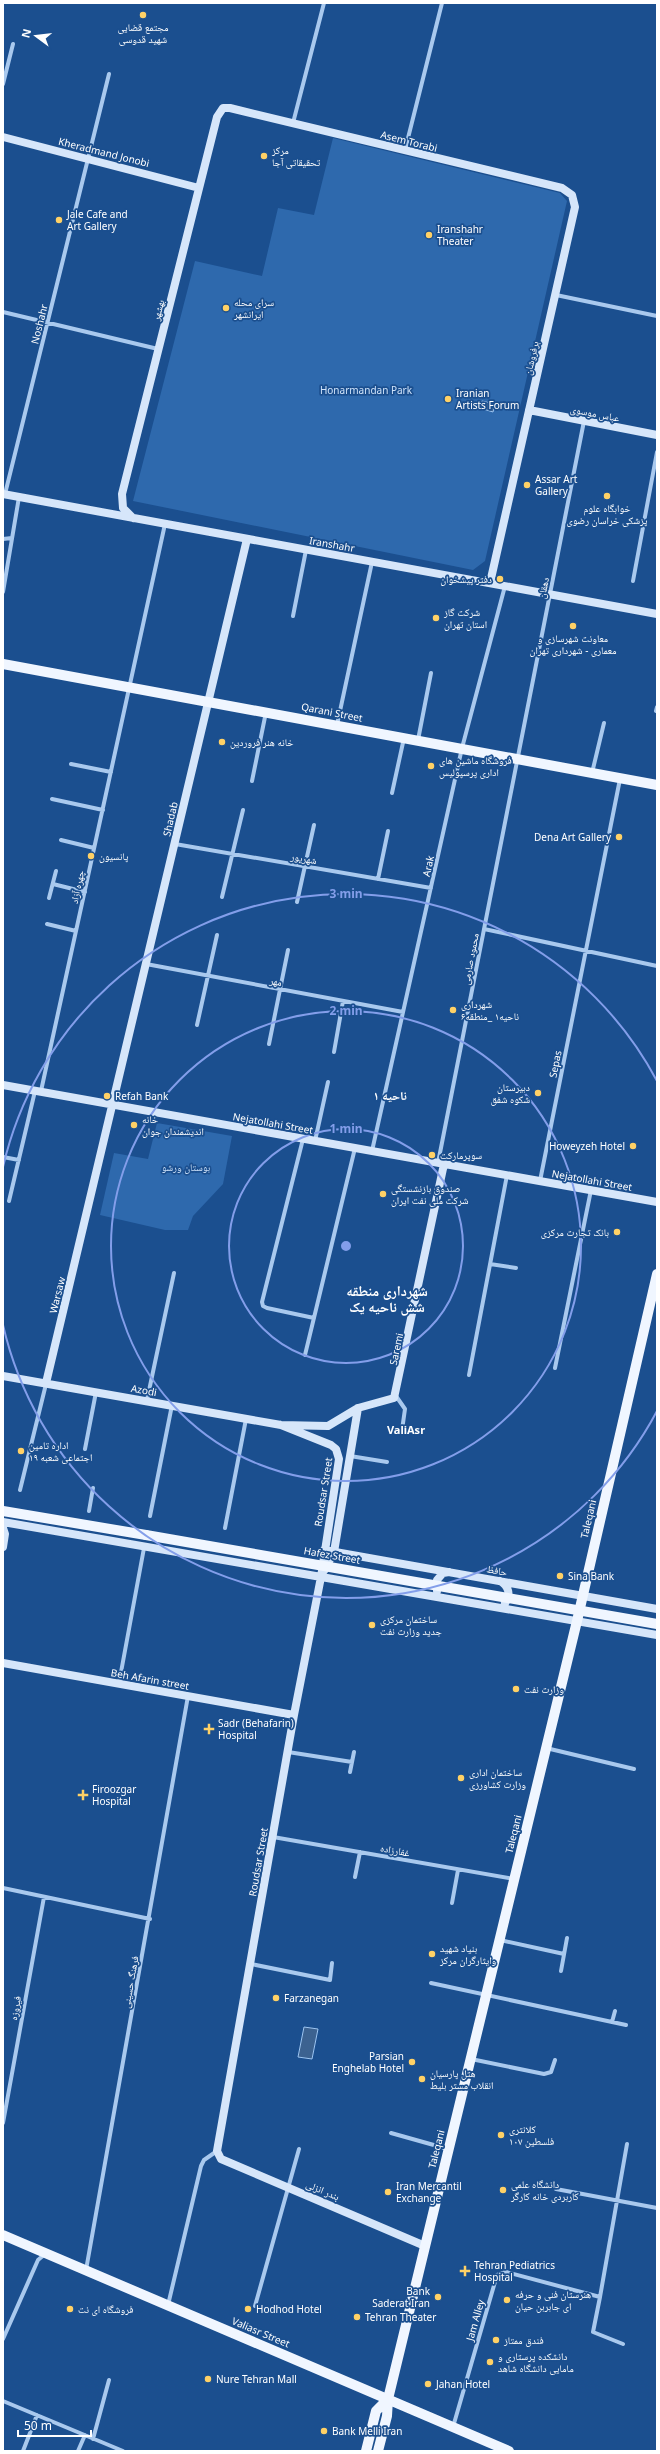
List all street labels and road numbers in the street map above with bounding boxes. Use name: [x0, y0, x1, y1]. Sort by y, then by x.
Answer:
street label: Asem Torabi: [379, 127, 439, 155]
street label: Kheradmand Jonobi: [57, 134, 151, 170]
street label: بهشهر: [148, 298, 167, 323]
street label: Noshahr: [27, 303, 51, 345]
street label: برفروشان: [520, 339, 542, 376]
street label: عباس موسوی: [569, 401, 621, 425]
street label: Iranshahr: [308, 533, 356, 555]
street label: دهقان: [534, 576, 552, 600]
street label: Qarani Street: [300, 699, 364, 725]
street label: Shadab: [159, 800, 181, 838]
street label: شهریور: [289, 849, 319, 867]
street label: Arak: [419, 853, 437, 878]
street label: چهره آزاد: [67, 868, 87, 905]
street label: محمود صارمی: [458, 931, 482, 986]
street label: مهر: [268, 973, 284, 989]
street label: Sepas: [545, 1049, 565, 1079]
street label: Nejatollahi Street: [232, 1109, 315, 1137]
street label: Nejatollahi Street: [551, 1166, 634, 1194]
street label: Warsaw: [46, 1275, 68, 1315]
street label: Saremi: [386, 1332, 406, 1366]
street label: Azodi: [130, 1381, 158, 1399]
street label: Roudsar Street: [311, 1456, 335, 1527]
street label: Taleqani: [577, 1498, 599, 1540]
street label: Hafez Street: [303, 1543, 362, 1567]
street label: حافظ: [486, 1561, 509, 1579]
street label: Beh Afarin street: [110, 1665, 191, 1693]
street label: Taleqani: [501, 1813, 525, 1855]
street label: Roudsar Street: [245, 1826, 271, 1898]
street label: غفارزاده: [379, 1841, 411, 1859]
street label: فرهنگ حسینی: [119, 1955, 141, 2009]
street label: فیروزه: [6, 1995, 24, 2021]
street label: Taleqani: [424, 2128, 448, 2170]
street label: بندر انزلی: [304, 2177, 342, 2203]
street label: Jam Alley: [462, 2297, 488, 2343]
street label: Valiasr Street: [230, 2314, 292, 2351]

